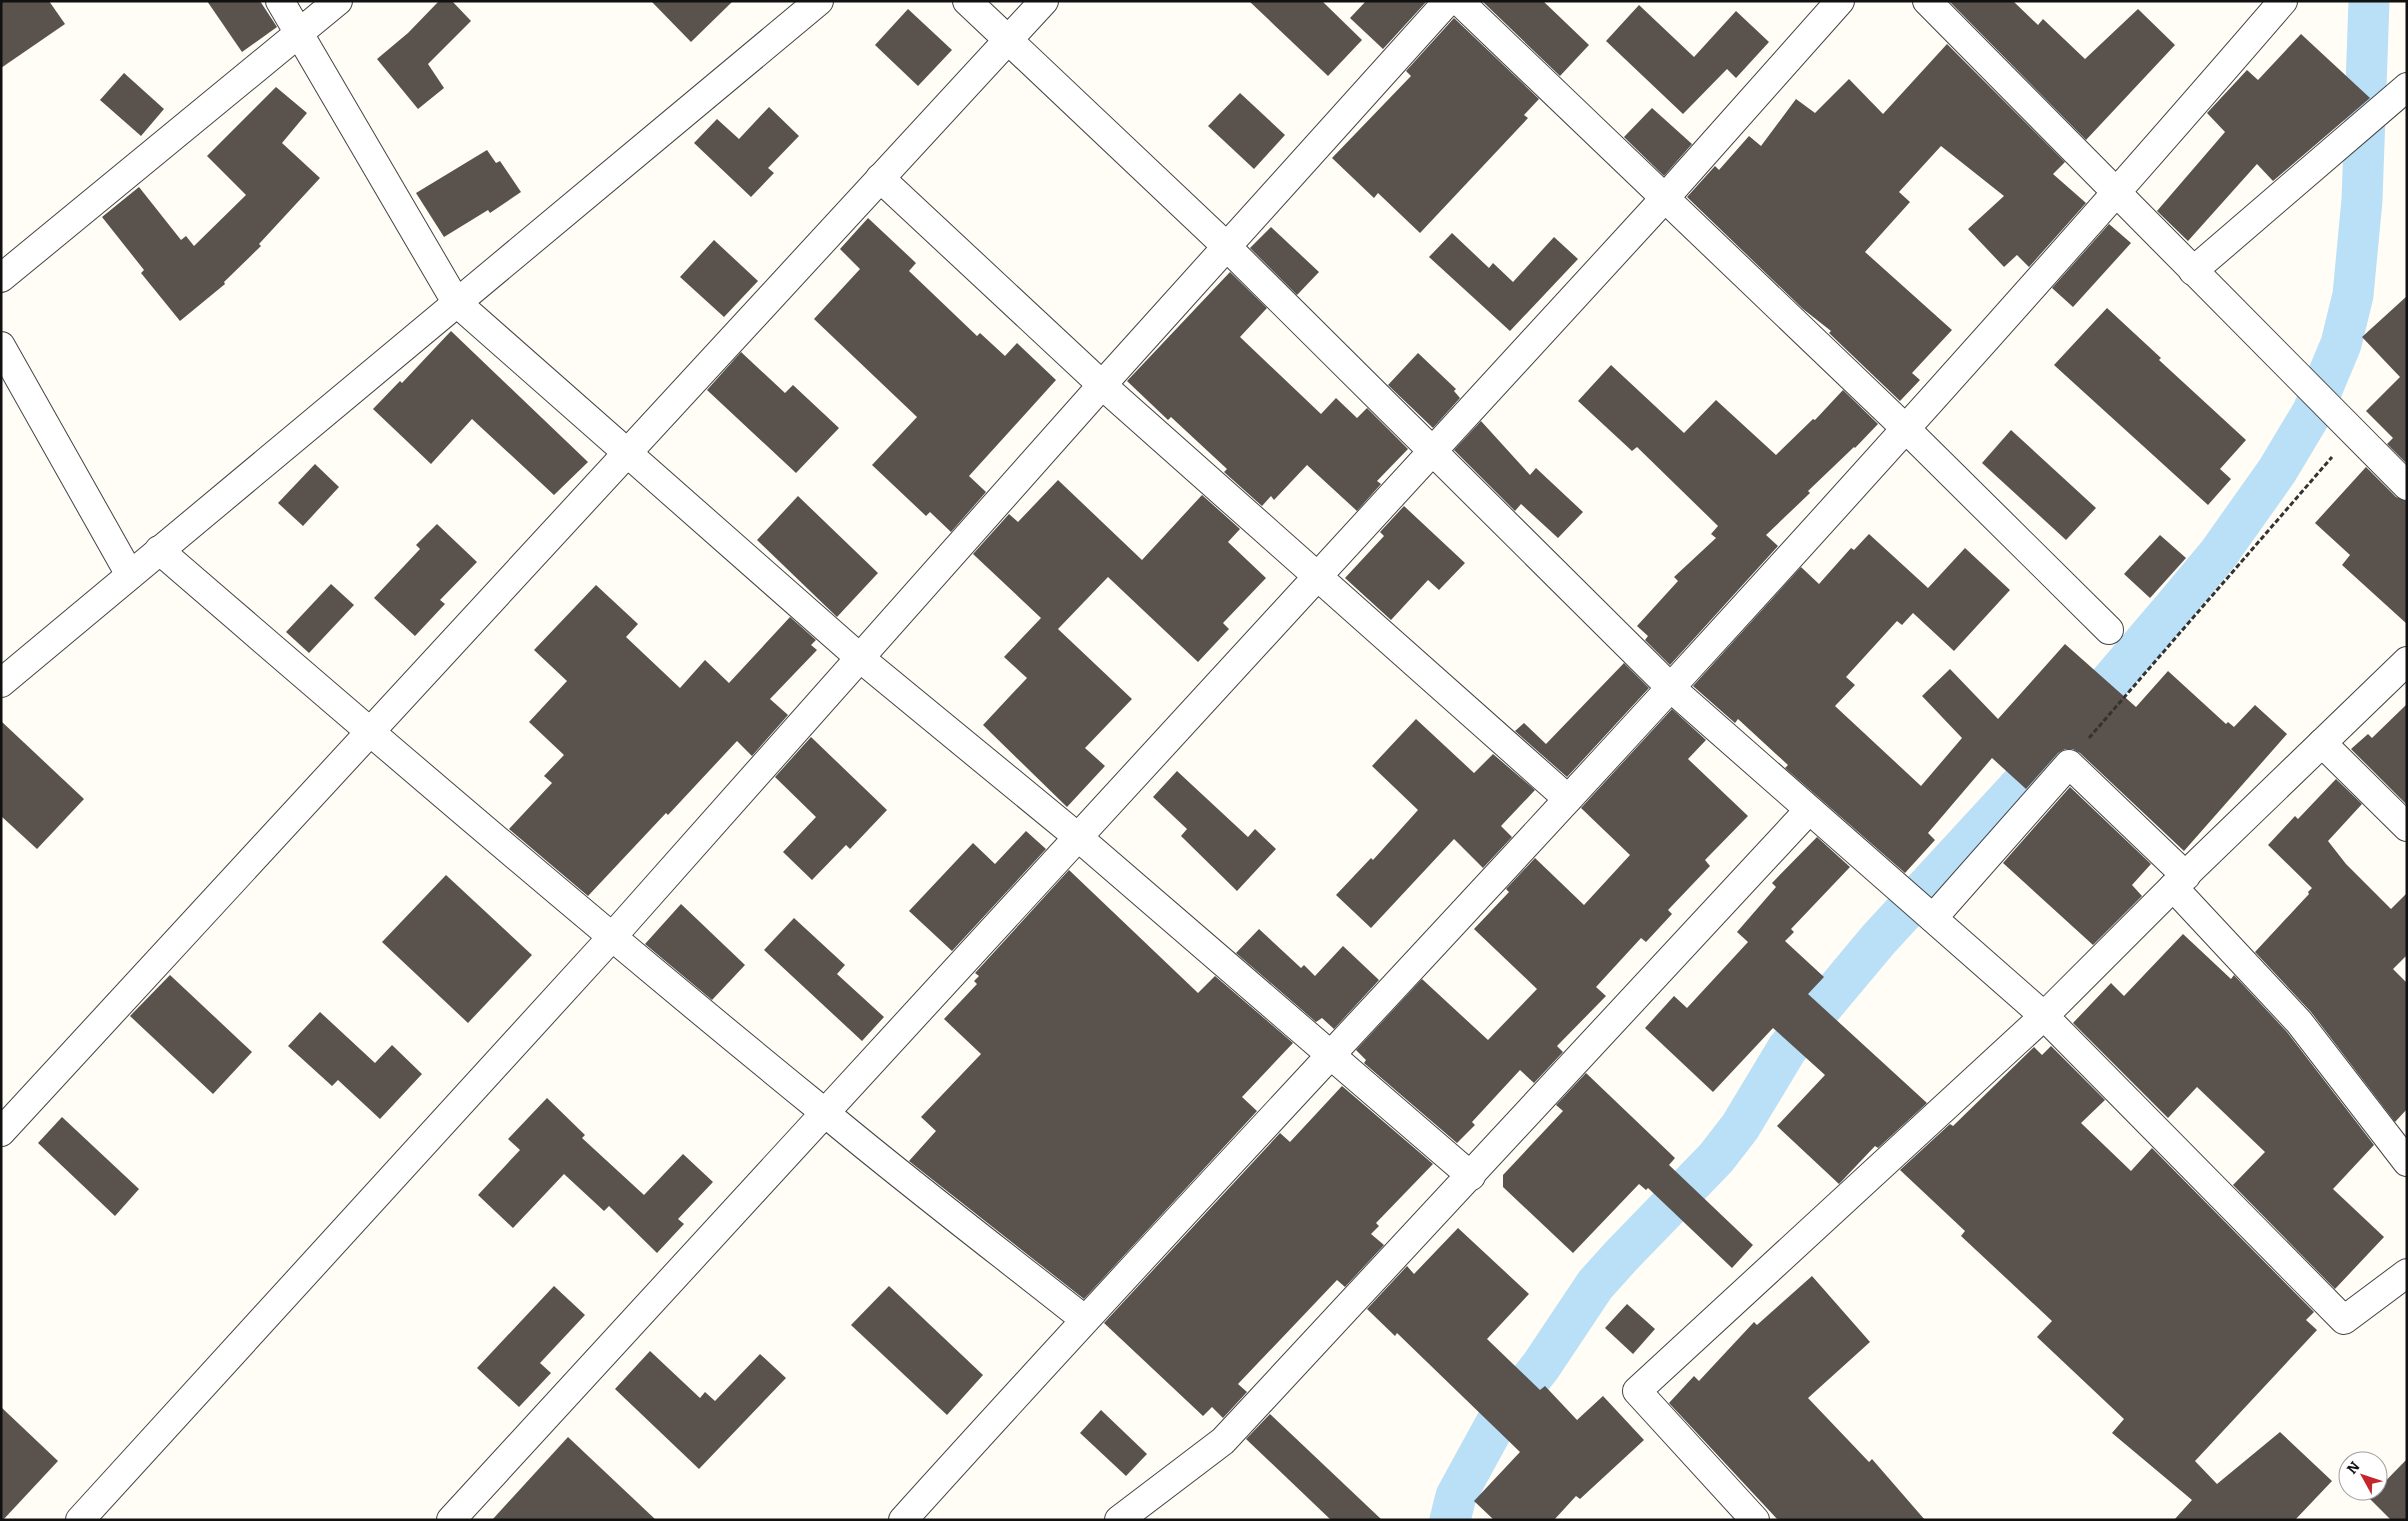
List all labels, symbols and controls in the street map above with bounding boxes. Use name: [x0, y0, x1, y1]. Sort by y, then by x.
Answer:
north arrow: [2338, 1451, 2388, 1501]
text: N: [2343, 1458, 2364, 1478]

